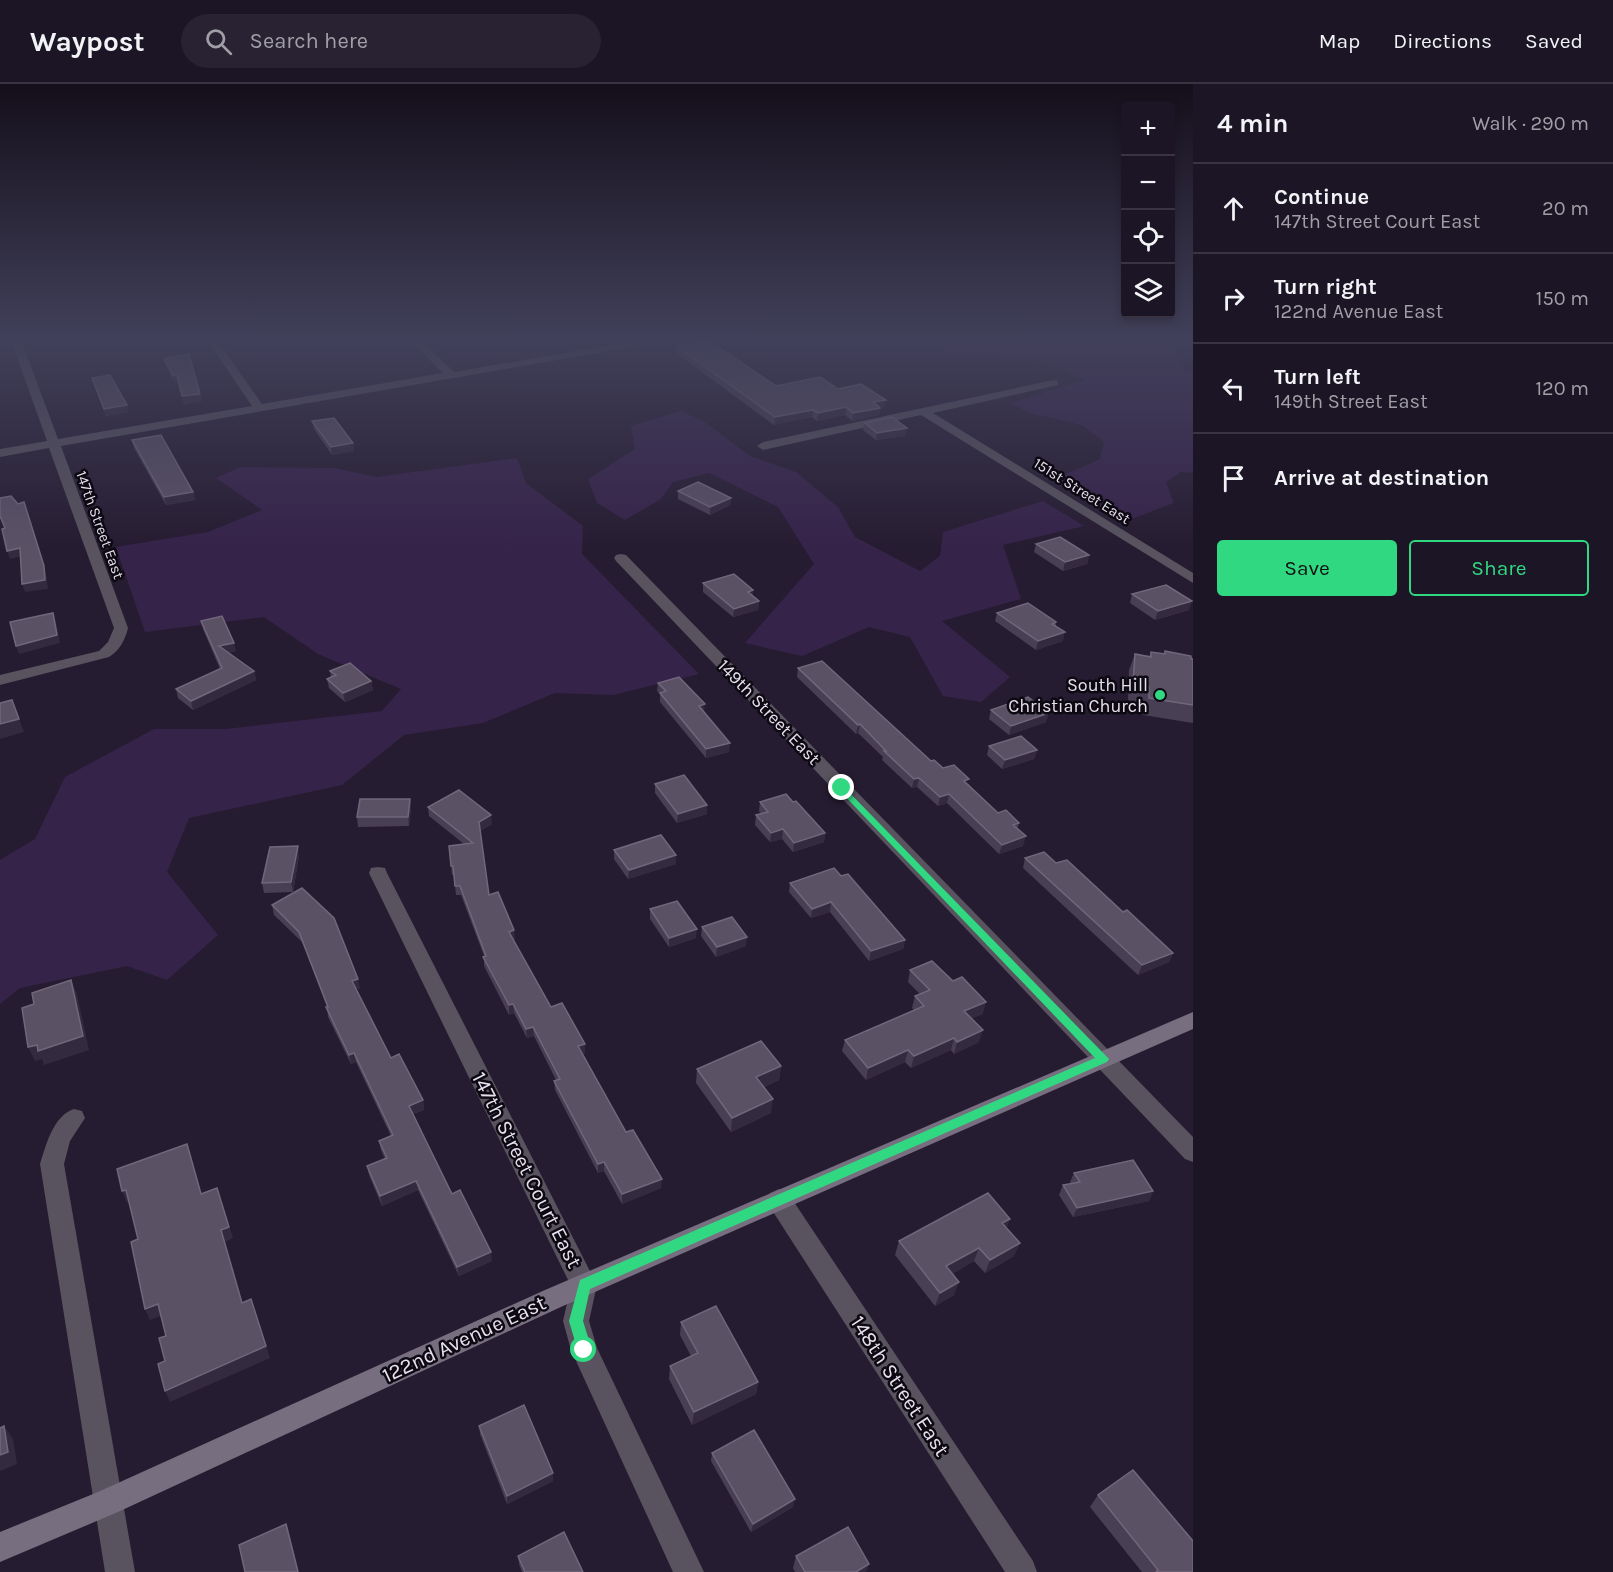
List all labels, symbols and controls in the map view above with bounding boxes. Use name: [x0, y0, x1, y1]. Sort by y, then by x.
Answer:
search box: [181, 14, 601, 68]
text: Waypost: [30, 25, 145, 58]
icon: search: [202, 25, 235, 58]
text: Search here: [250, 28, 368, 54]
text: Map: [1319, 29, 1360, 53]
text: Directions: [1393, 29, 1492, 53]
text: Saved: [1525, 29, 1583, 53]
map controls: [1121, 102, 1175, 318]
button: +: [1121, 102, 1175, 156]
text: 4 min: [1217, 108, 1288, 139]
text: Walk · 290 m: [1472, 112, 1589, 135]
button: −: [1121, 156, 1175, 210]
text: Continue: [1274, 184, 1369, 210]
icon: ahead: [1217, 192, 1250, 225]
text: 20 m: [1542, 197, 1589, 220]
button: locate: [1121, 210, 1175, 264]
text: 147th Street Court East: [1274, 210, 1480, 233]
button: layers: [1121, 264, 1175, 318]
text: Turn right: [1274, 274, 1377, 300]
icon: right: [1217, 282, 1250, 315]
text: 150 m: [1536, 287, 1589, 310]
text: 122nd Avenue East: [1274, 300, 1443, 323]
text: Turn left: [1274, 364, 1361, 390]
icon: left: [1217, 372, 1250, 405]
text: 120 m: [1535, 377, 1589, 400]
text: 149th Street East: [1274, 390, 1428, 413]
street label: 151st Street East: [1030, 454, 1134, 528]
icon: arrive: [1217, 462, 1250, 495]
text: Arrive at destination: [1274, 465, 1489, 491]
street label: 147th Street East: [72, 469, 128, 582]
button: Save: [1217, 540, 1397, 596]
button: Share: [1409, 540, 1589, 596]
street label: 149th Street East: [713, 655, 825, 770]
place label: South Hill Christian Church: [1008, 674, 1148, 717]
marker: South Hill Christian Church: [1153, 688, 1167, 702]
route end: [828, 774, 854, 800]
street label: 147th Street Court East: [467, 1068, 587, 1272]
street label: 122nd Avenue East: [378, 1291, 550, 1387]
street label: 148th Street East: [846, 1312, 954, 1461]
route start: [570, 1336, 596, 1362]

